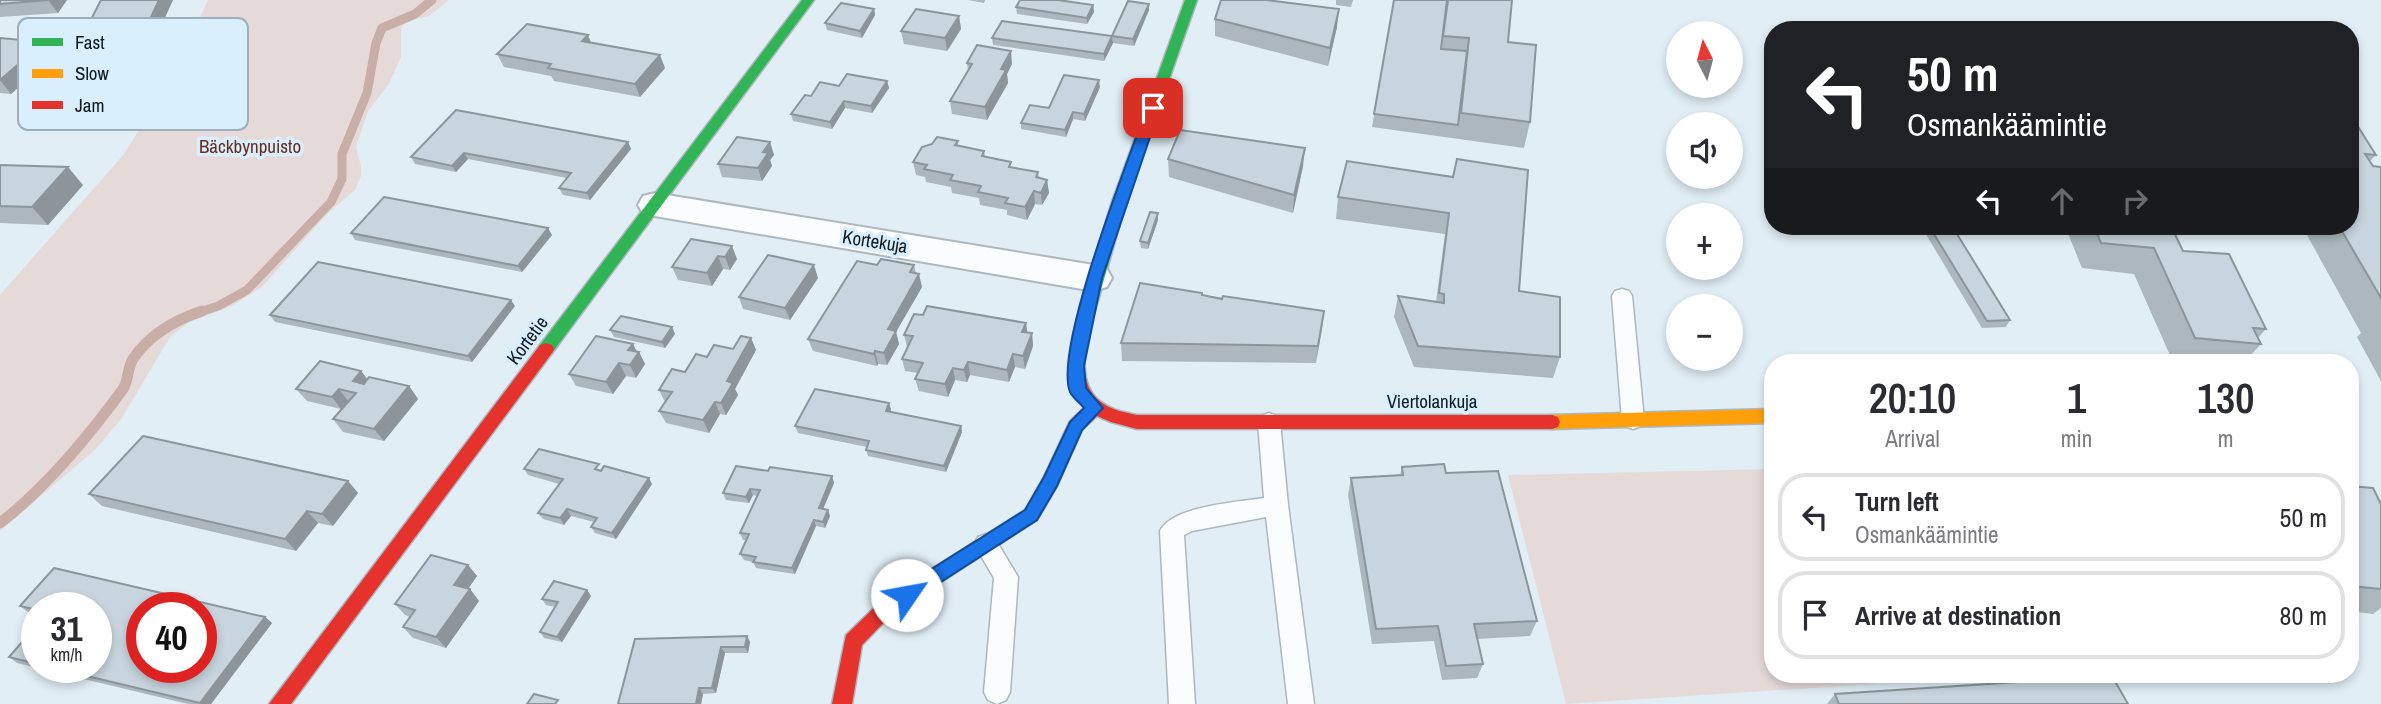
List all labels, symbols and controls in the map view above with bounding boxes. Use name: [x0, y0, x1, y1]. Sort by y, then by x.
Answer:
legend: [18, 18, 248, 130]
north arrow: [1666, 21, 1743, 98]
map controls: [1666, 21, 1743, 371]
text: Fast: [75, 29, 105, 55]
text: 50 m: [1907, 40, 1999, 106]
icon: left: [1792, 49, 1883, 140]
text: Slow: [75, 60, 110, 86]
pin: [1123, 78, 1183, 138]
icon: arrive: [1134, 89, 1172, 127]
text: Jam: [75, 92, 104, 118]
text: Osmankäämintie: [1907, 103, 2107, 146]
button: sound: [1666, 112, 1743, 189]
park label: Bäckbynpuisto: [199, 133, 301, 159]
icon: left: [1970, 182, 2008, 220]
icon: ahead: [2043, 182, 2081, 220]
icon: right: [2116, 182, 2154, 220]
button: +: [1666, 203, 1743, 280]
street label: Kortekuja: [840, 223, 910, 259]
button: −: [1666, 294, 1743, 371]
street label: Kortetie: [500, 310, 554, 370]
text: 20:10: [1869, 370, 1956, 426]
text: 1: [2067, 370, 2086, 426]
text: 130: [2197, 370, 2254, 426]
street label: Viertolankuja: [1387, 388, 1478, 414]
text: Arrival: [1885, 423, 1940, 454]
text: min: [2061, 423, 2092, 454]
text: m: [2218, 423, 2233, 454]
text: Turn left: [1855, 484, 1939, 519]
icon: left: [1796, 498, 1834, 536]
text: 50 m: [2280, 500, 2327, 535]
text: Osmankäämintie: [1855, 519, 1999, 550]
position arrow: [870, 558, 944, 632]
speed limit sign: 40: [126, 592, 217, 683]
icon: arrive: [1796, 596, 1834, 634]
text: Arrive at destination: [1855, 598, 2061, 633]
text: 80 m: [2280, 598, 2327, 633]
text: 31: [51, 605, 82, 652]
text: km/h: [51, 642, 83, 667]

